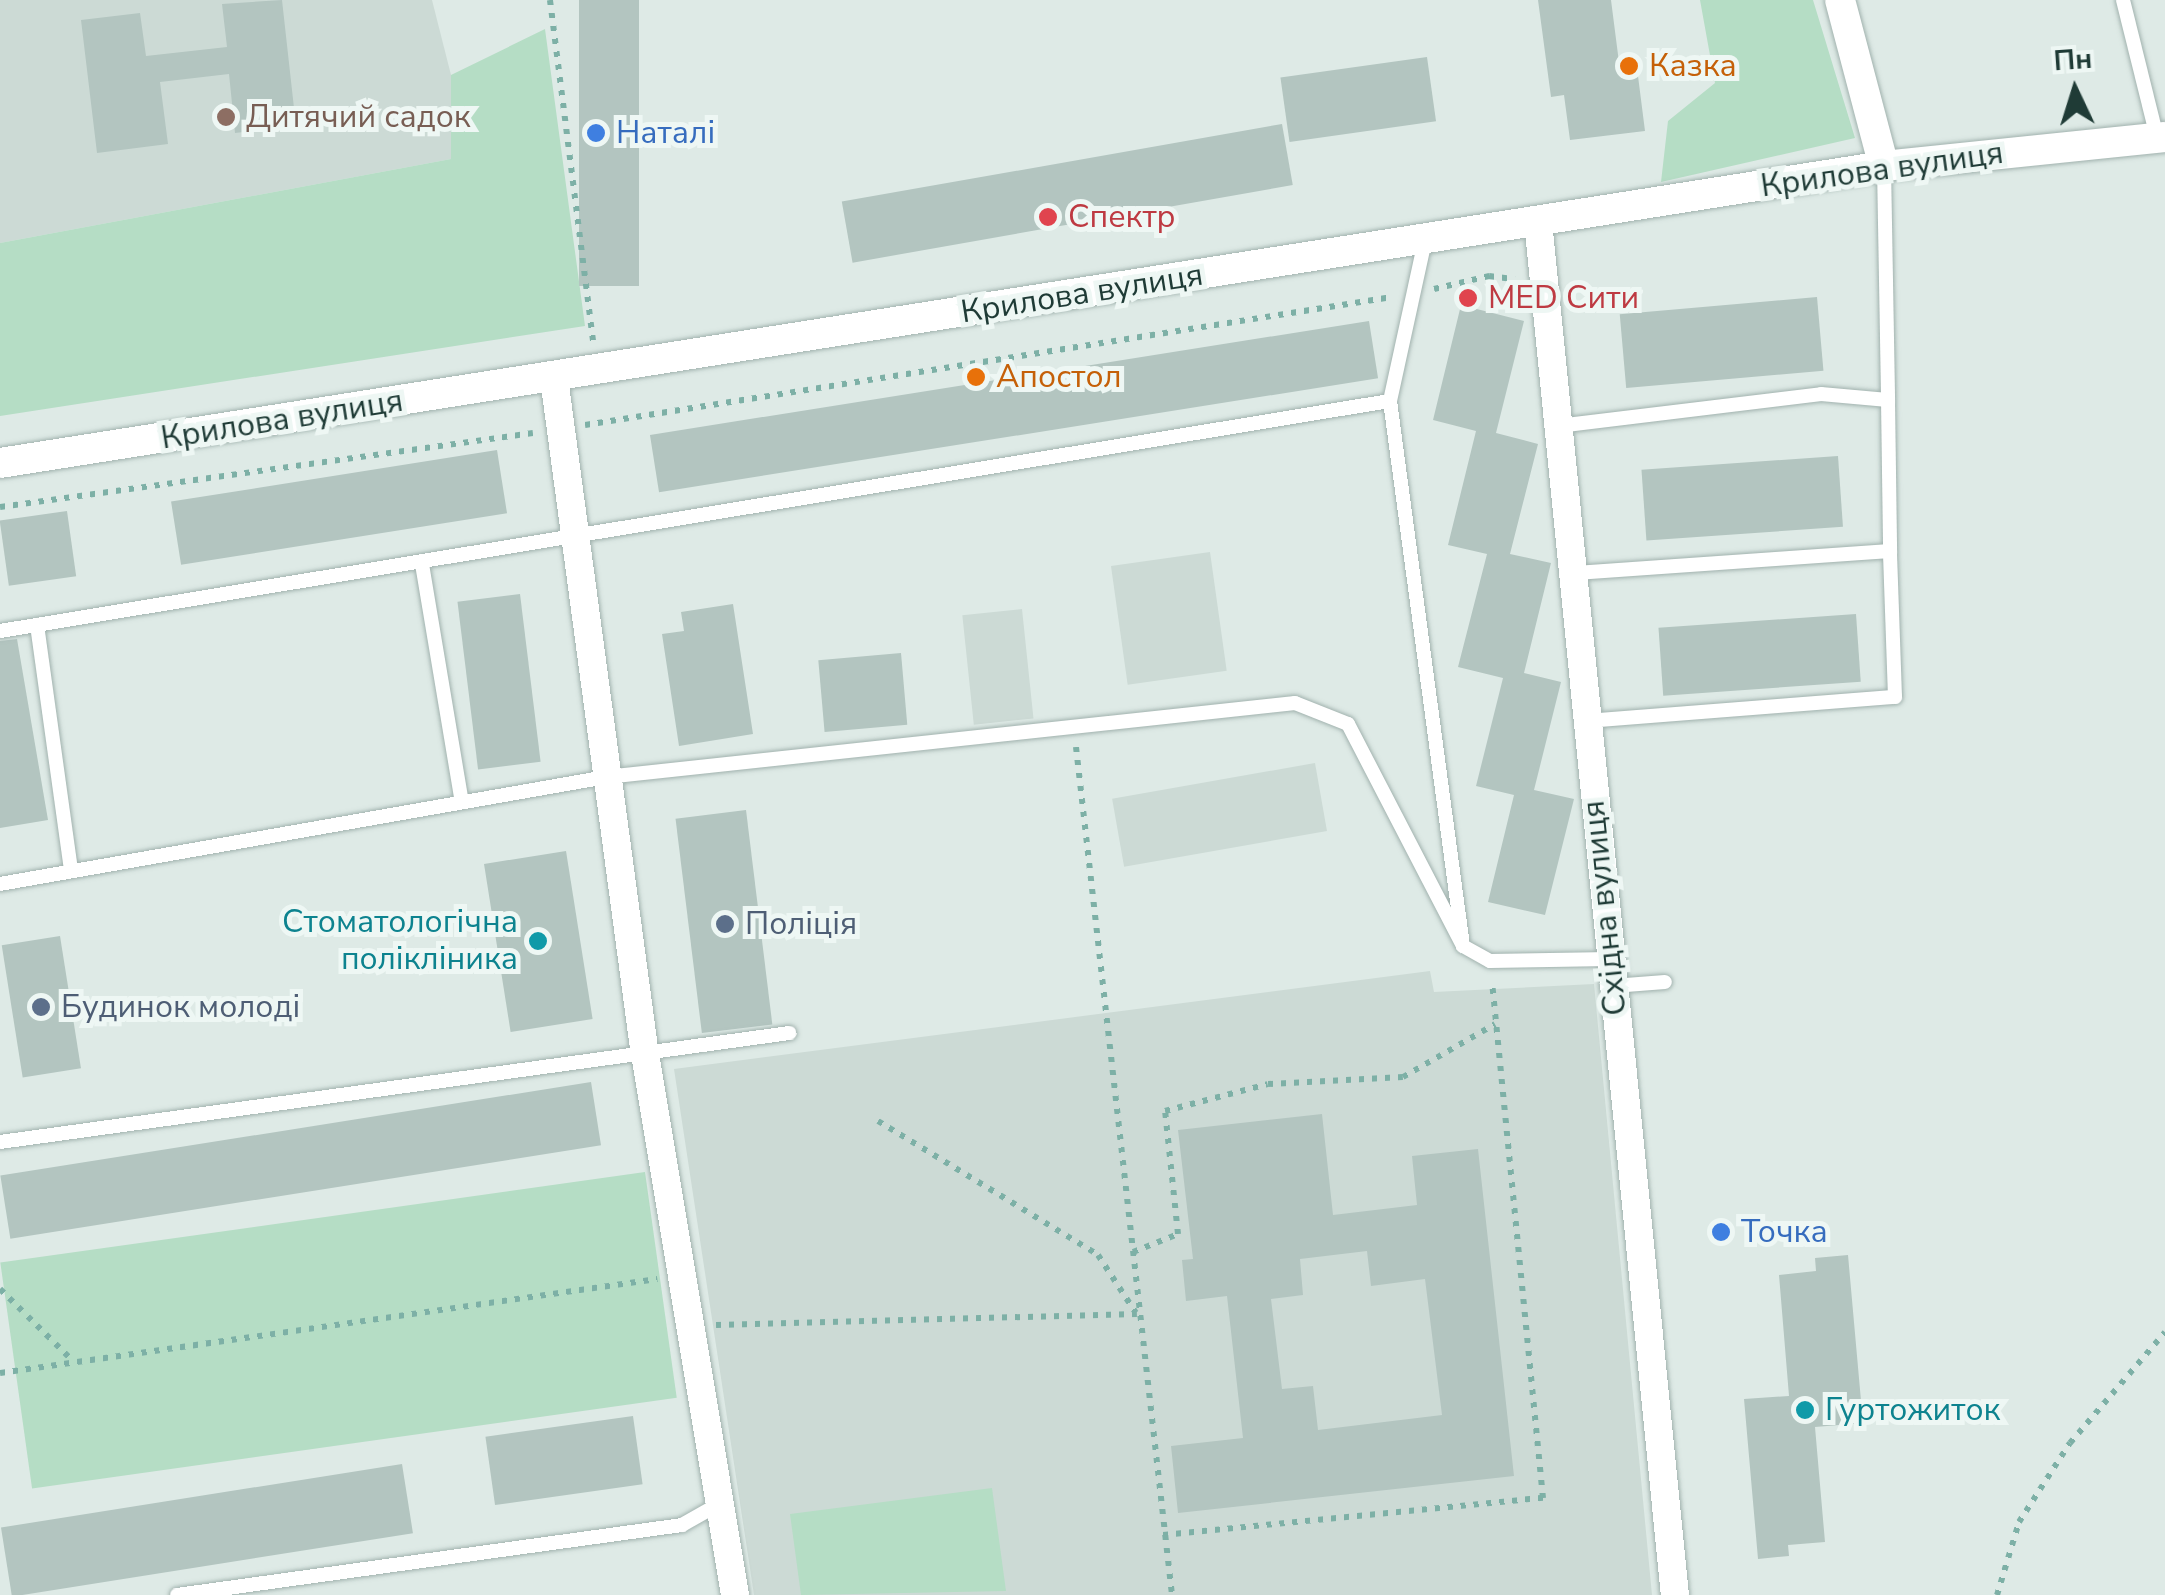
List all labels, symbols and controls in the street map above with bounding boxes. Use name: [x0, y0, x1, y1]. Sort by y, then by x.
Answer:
north arrow: [2025, 40, 2125, 140]
text: Пн: [2052, 40, 2093, 80]
place label: Казка: [1649, 47, 1737, 85]
marker: Казка: [1618, 55, 1640, 77]
place label: Дитячий садок: [246, 98, 471, 136]
marker: Дитячий садок: [215, 106, 237, 128]
place label: Наталі: [616, 114, 715, 152]
marker: Наталі: [585, 122, 607, 144]
street label: Крилова вулиця: [1758, 134, 2006, 206]
place label: Спектр: [1068, 198, 1176, 236]
marker: Спектр: [1037, 206, 1059, 228]
street label: Крилова вулиця: [958, 256, 1206, 332]
place label: MED Сити: [1488, 279, 1639, 317]
marker: MED Сити: [1457, 287, 1479, 309]
place label: Апостол: [996, 358, 1122, 396]
marker: Апостол: [965, 366, 987, 388]
street label: Крилова вулиця: [158, 382, 406, 458]
street label: Східна вулиця: [1575, 799, 1635, 1017]
place label: Стоматологічна полікліника: [282, 904, 518, 979]
place label: Поліція: [745, 905, 857, 943]
marker: Поліція: [714, 913, 736, 935]
marker: Стоматологічна полікліника: [527, 930, 549, 952]
place label: Будинок молоді: [61, 988, 300, 1026]
marker: Будинок молоді: [30, 996, 52, 1018]
place label: Точка: [1741, 1213, 1828, 1251]
marker: Точка: [1710, 1221, 1732, 1243]
place label: Гуртожиток: [1825, 1391, 2000, 1429]
marker: Гуртожиток: [1794, 1399, 1816, 1421]

